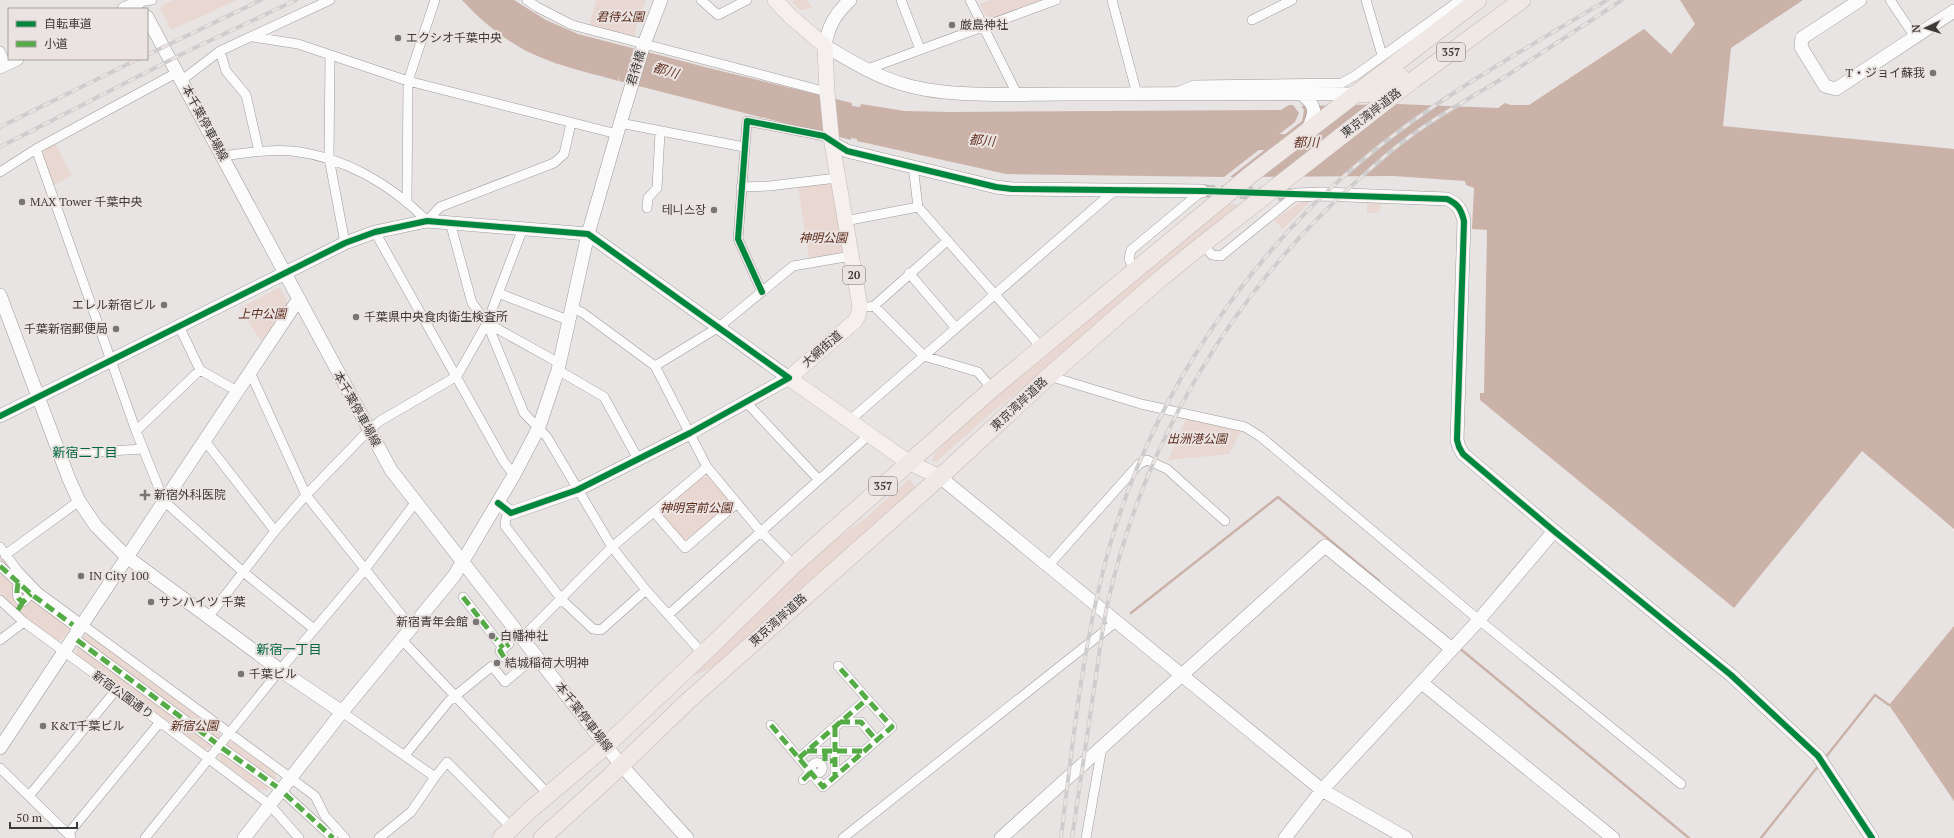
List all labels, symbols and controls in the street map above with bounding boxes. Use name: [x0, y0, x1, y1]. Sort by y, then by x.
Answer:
legend: [8, 8, 148, 60]
north arrow: [1906, 8, 1946, 48]
park label: 君待公園: [596, 9, 646, 24]
text: 自転車道: [44, 16, 92, 31]
place label: 厳島神社: [960, 17, 1008, 32]
marker: 厳島神社: [947, 20, 957, 30]
text: N: [1909, 23, 1923, 33]
place label: エクシオ千葉中央: [406, 30, 502, 45]
marker: エクシオ千葉中央: [393, 33, 403, 43]
text: 小道: [44, 36, 68, 51]
road number: 357: [1437, 43, 1465, 61]
street label: 君待橋: [623, 48, 648, 87]
water label: 都川: [651, 58, 683, 83]
place label: T・ジョイ蘇我: [1846, 65, 1925, 80]
marker: T・ジョイ蘇我: [1928, 68, 1938, 78]
street label: 本千葉停車場線: [179, 82, 232, 163]
street label: 東京湾岸道路: [1338, 85, 1404, 141]
water label: 都川: [968, 130, 998, 150]
water label: 都川: [1293, 133, 1321, 151]
place label: MAX Tower 千葉中央: [30, 194, 143, 209]
marker: MAX Tower 千葉中央: [17, 197, 27, 207]
place label: 테니스장: [662, 202, 706, 217]
marker: 테니스장: [709, 205, 719, 215]
park label: 神明公園: [799, 230, 849, 245]
road number: 20: [843, 266, 865, 284]
place label: エレル新宿ビル: [72, 297, 156, 312]
marker: エレル新宿ビル: [159, 300, 169, 310]
park label: 上中公園: [238, 306, 288, 321]
place label: 千葉県中央食肉衛生検査所: [364, 309, 508, 324]
marker: 千葉県中央食肉衛生検査所: [351, 312, 361, 322]
place label: 千葉新宿郵便局: [24, 321, 108, 336]
marker: 千葉新宿郵便局: [111, 324, 121, 334]
street label: 大網街道: [799, 327, 845, 370]
street label: 本千葉停車場線: [331, 368, 384, 449]
street label: 東京湾岸道路: [987, 374, 1050, 434]
park label: 出洲港公園: [1167, 431, 1229, 446]
district label: 新宿二丁目: [52, 443, 118, 461]
road number: 357: [869, 477, 897, 495]
place label: 新宿外科医院: [154, 487, 226, 502]
marker: 新宿外科医院: [139, 489, 151, 501]
park label: 神明宮前公園: [660, 500, 734, 515]
place label: IN City 100: [89, 568, 149, 583]
marker: IN City 100: [76, 571, 86, 581]
street label: 東京湾岸道路: [746, 590, 809, 649]
place label: サンハイツ 千葉: [159, 594, 246, 609]
marker: サンハイツ 千葉: [146, 597, 156, 607]
place label: 新宿青年会館: [396, 614, 468, 629]
marker: 新宿青年会館: [471, 617, 481, 627]
place label: 白幡神社: [500, 628, 548, 643]
marker: 白幡神社: [487, 631, 497, 641]
district label: 新宿一丁目: [256, 640, 322, 658]
place label: 結城稲荷大明神: [505, 655, 589, 670]
marker: 結城稲荷大明神: [492, 658, 502, 668]
place label: 千葉ビル: [249, 666, 297, 681]
street label: 新宿公園通り: [90, 667, 157, 722]
marker: 千葉ビル: [236, 669, 246, 679]
street label: 本千葉停車場線: [553, 679, 616, 754]
place label: K&T千葉ビル: [51, 718, 125, 733]
park label: 新宿公園: [170, 718, 220, 733]
marker: K&T千葉ビル: [38, 721, 48, 731]
scale bar: [10, 804, 77, 830]
text: 50 m: [16, 810, 43, 825]

